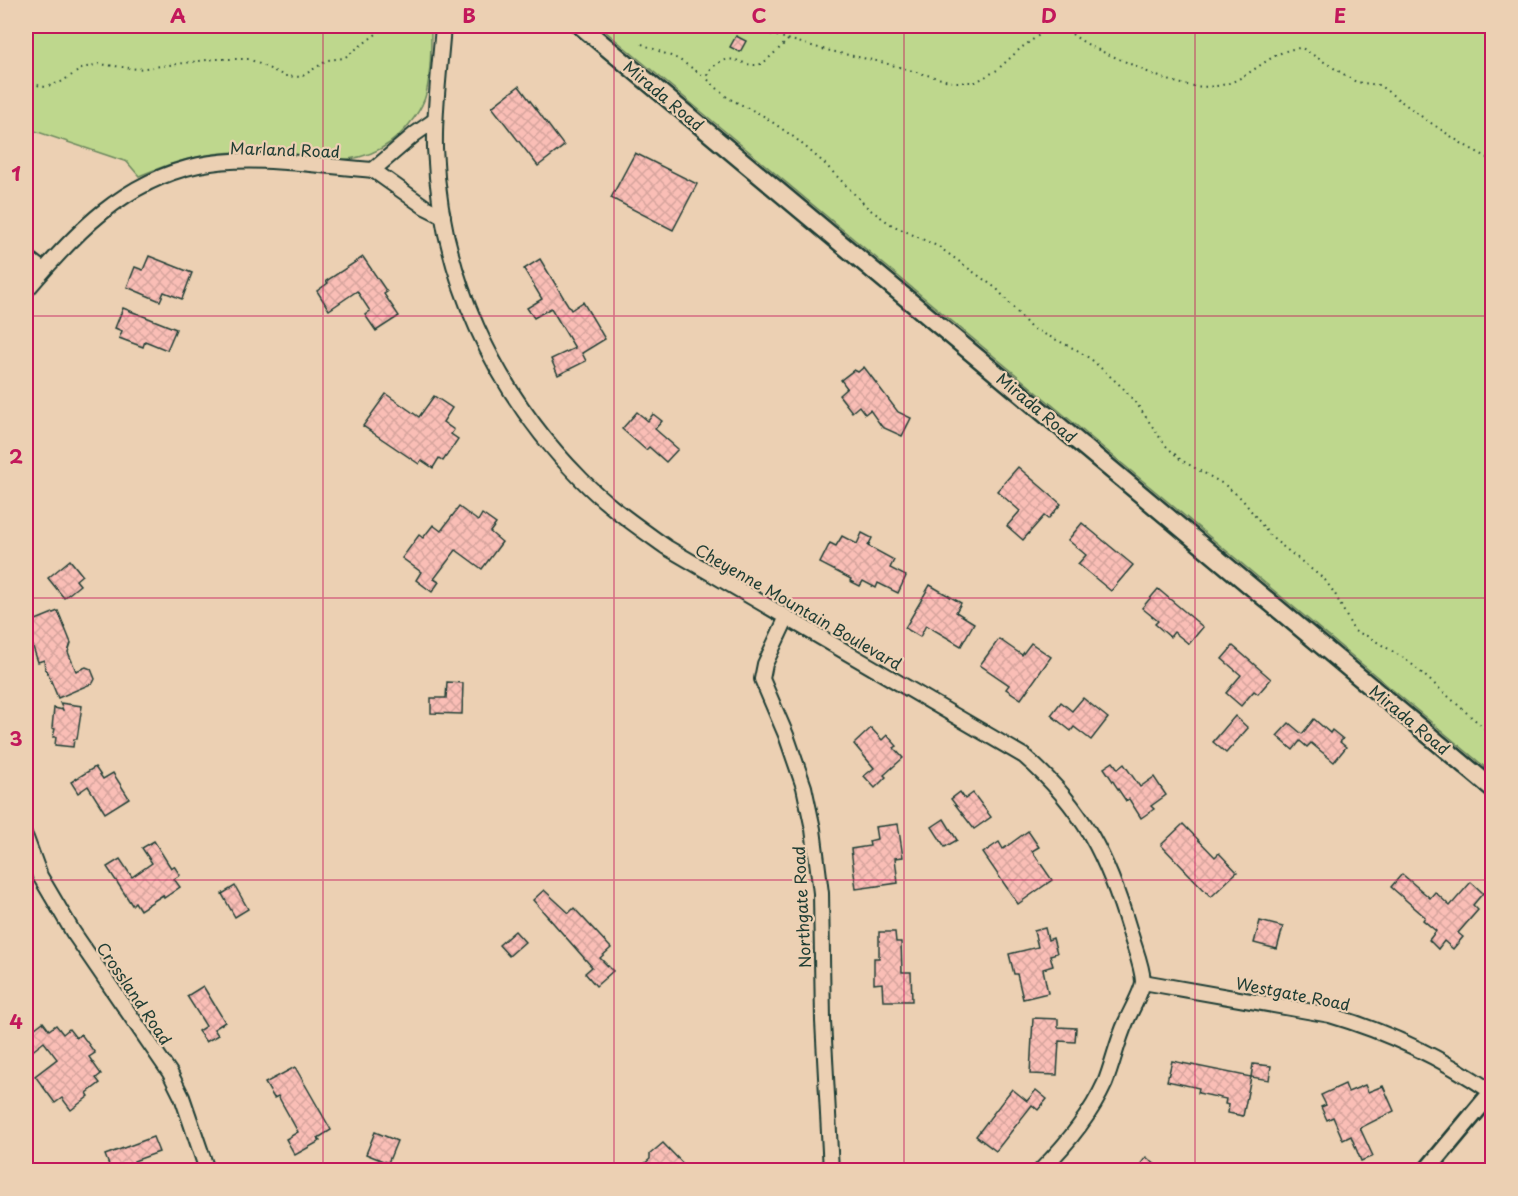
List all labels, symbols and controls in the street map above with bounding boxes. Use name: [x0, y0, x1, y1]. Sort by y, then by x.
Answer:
text: A: [170, 0, 186, 30]
text: B: [462, 0, 476, 30]
text: C: [751, 0, 767, 30]
text: D: [1041, 0, 1057, 30]
text: E: [1334, 0, 1346, 30]
street label: Mirada Road: [619, 54, 709, 136]
street label: Marland Road: [230, 135, 340, 163]
text: 1: [11, 158, 21, 188]
street label: Mirada Road: [992, 366, 1082, 448]
text: 2: [9, 441, 23, 471]
street label: Cheyenne Mountain Boulevard: [691, 537, 907, 675]
street label: Mirada Road: [1365, 678, 1455, 760]
text: 3: [9, 723, 23, 753]
street label: Northgate Road: [786, 845, 816, 969]
street label: Crossland Road: [92, 937, 178, 1049]
street label: Westgate Road: [1234, 970, 1352, 1016]
text: 4: [9, 1006, 23, 1036]

